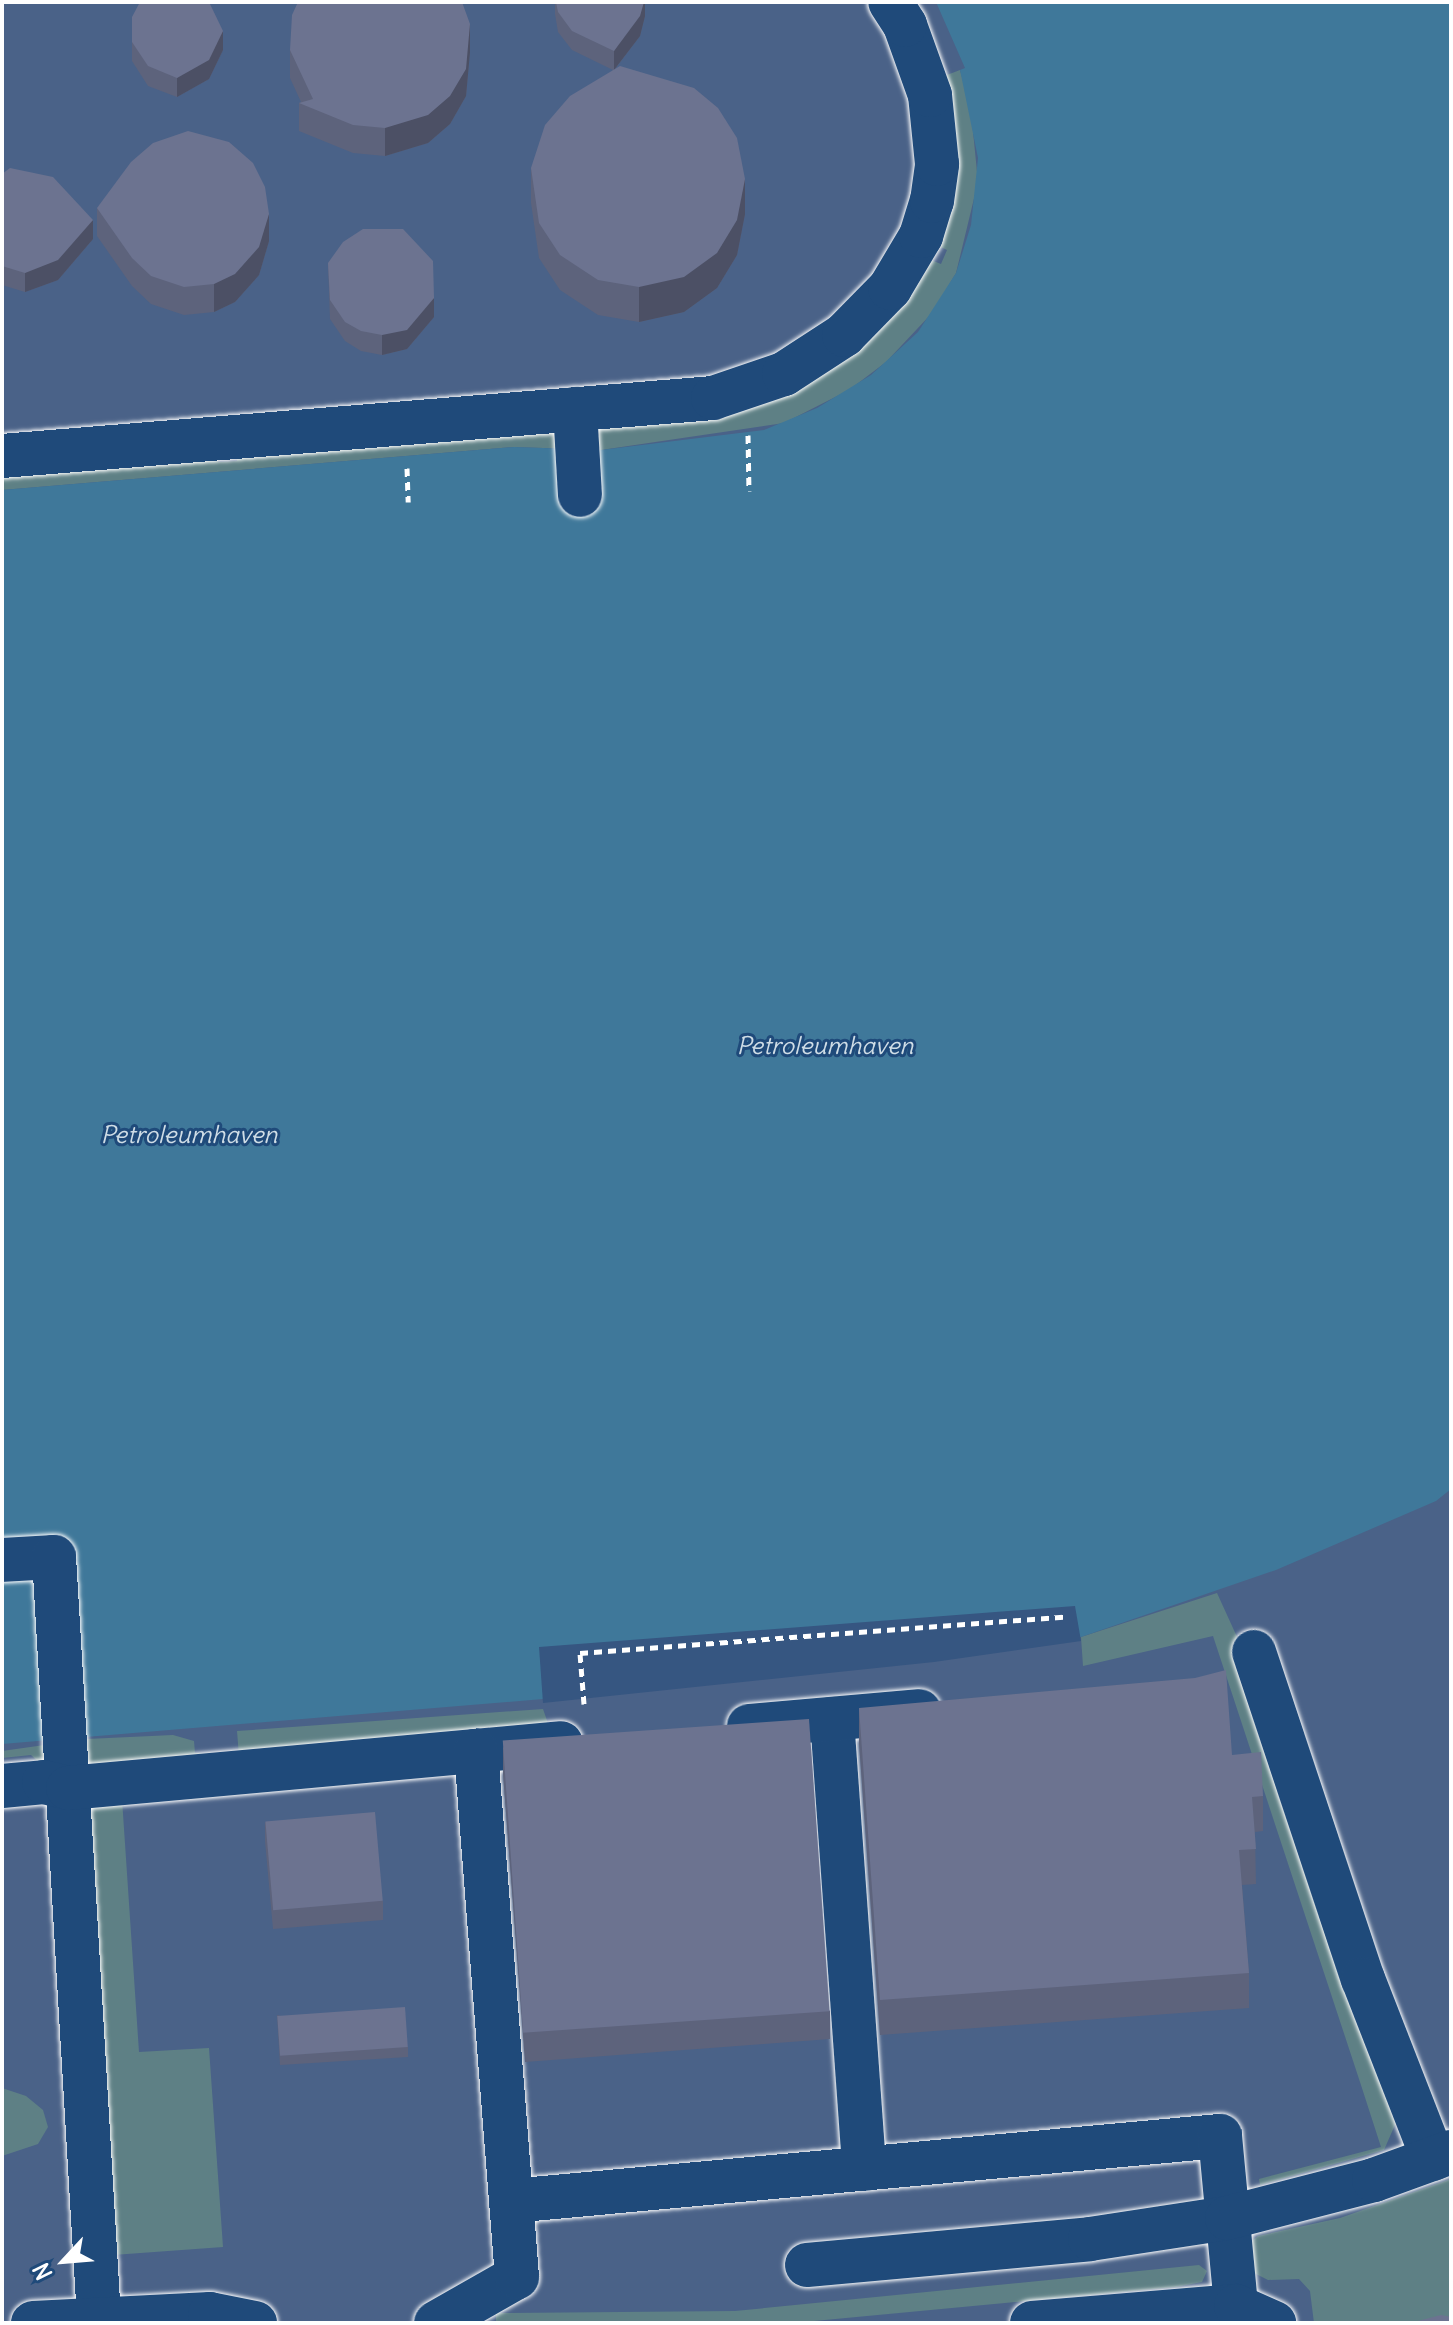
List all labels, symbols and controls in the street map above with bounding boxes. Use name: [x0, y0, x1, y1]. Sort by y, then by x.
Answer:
water label: Petroleumhaven: [737, 1032, 913, 1060]
water label: Petroleumhaven: [101, 1121, 277, 1149]
north arrow: [24, 2221, 104, 2301]
text: N: [27, 2259, 58, 2284]

